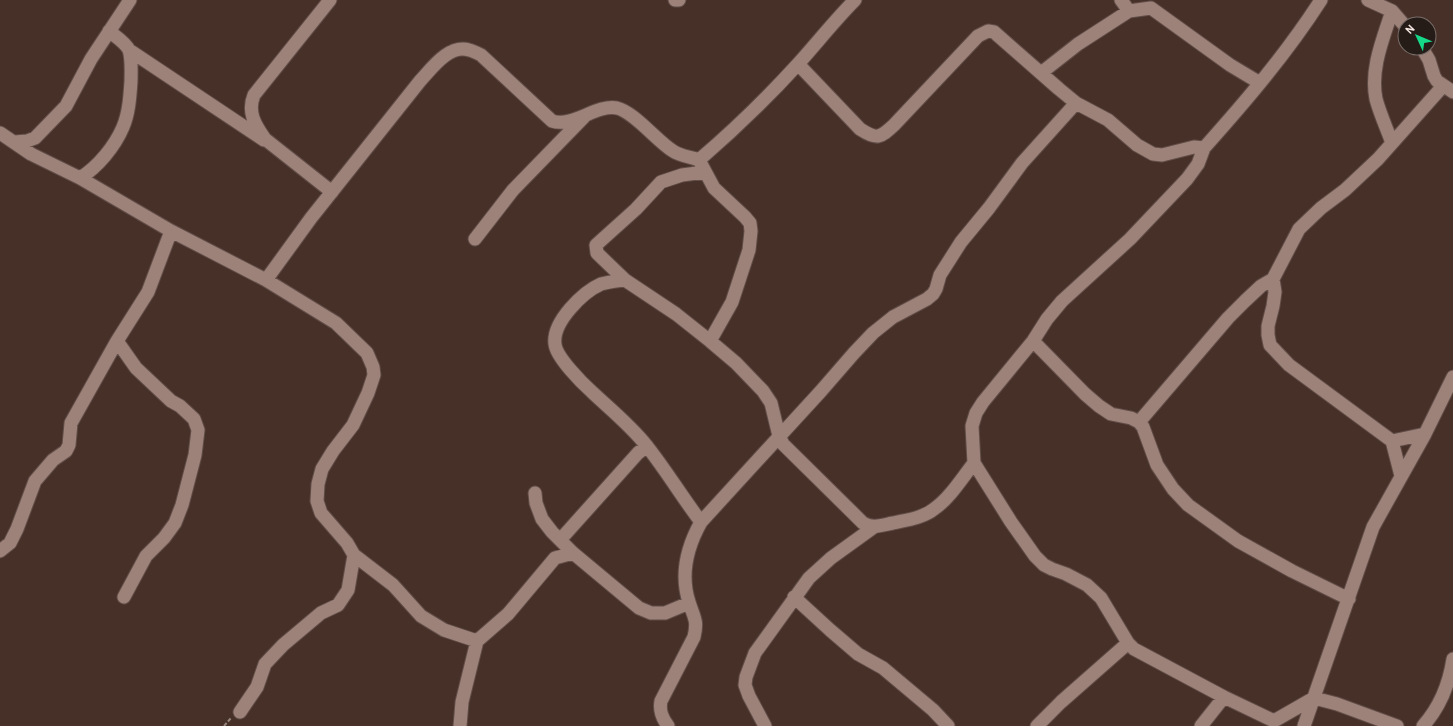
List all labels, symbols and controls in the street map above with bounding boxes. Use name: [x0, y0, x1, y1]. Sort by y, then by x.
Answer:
north arrow: [1397, 16, 1437, 56]
text: N: [1403, 22, 1418, 37]

